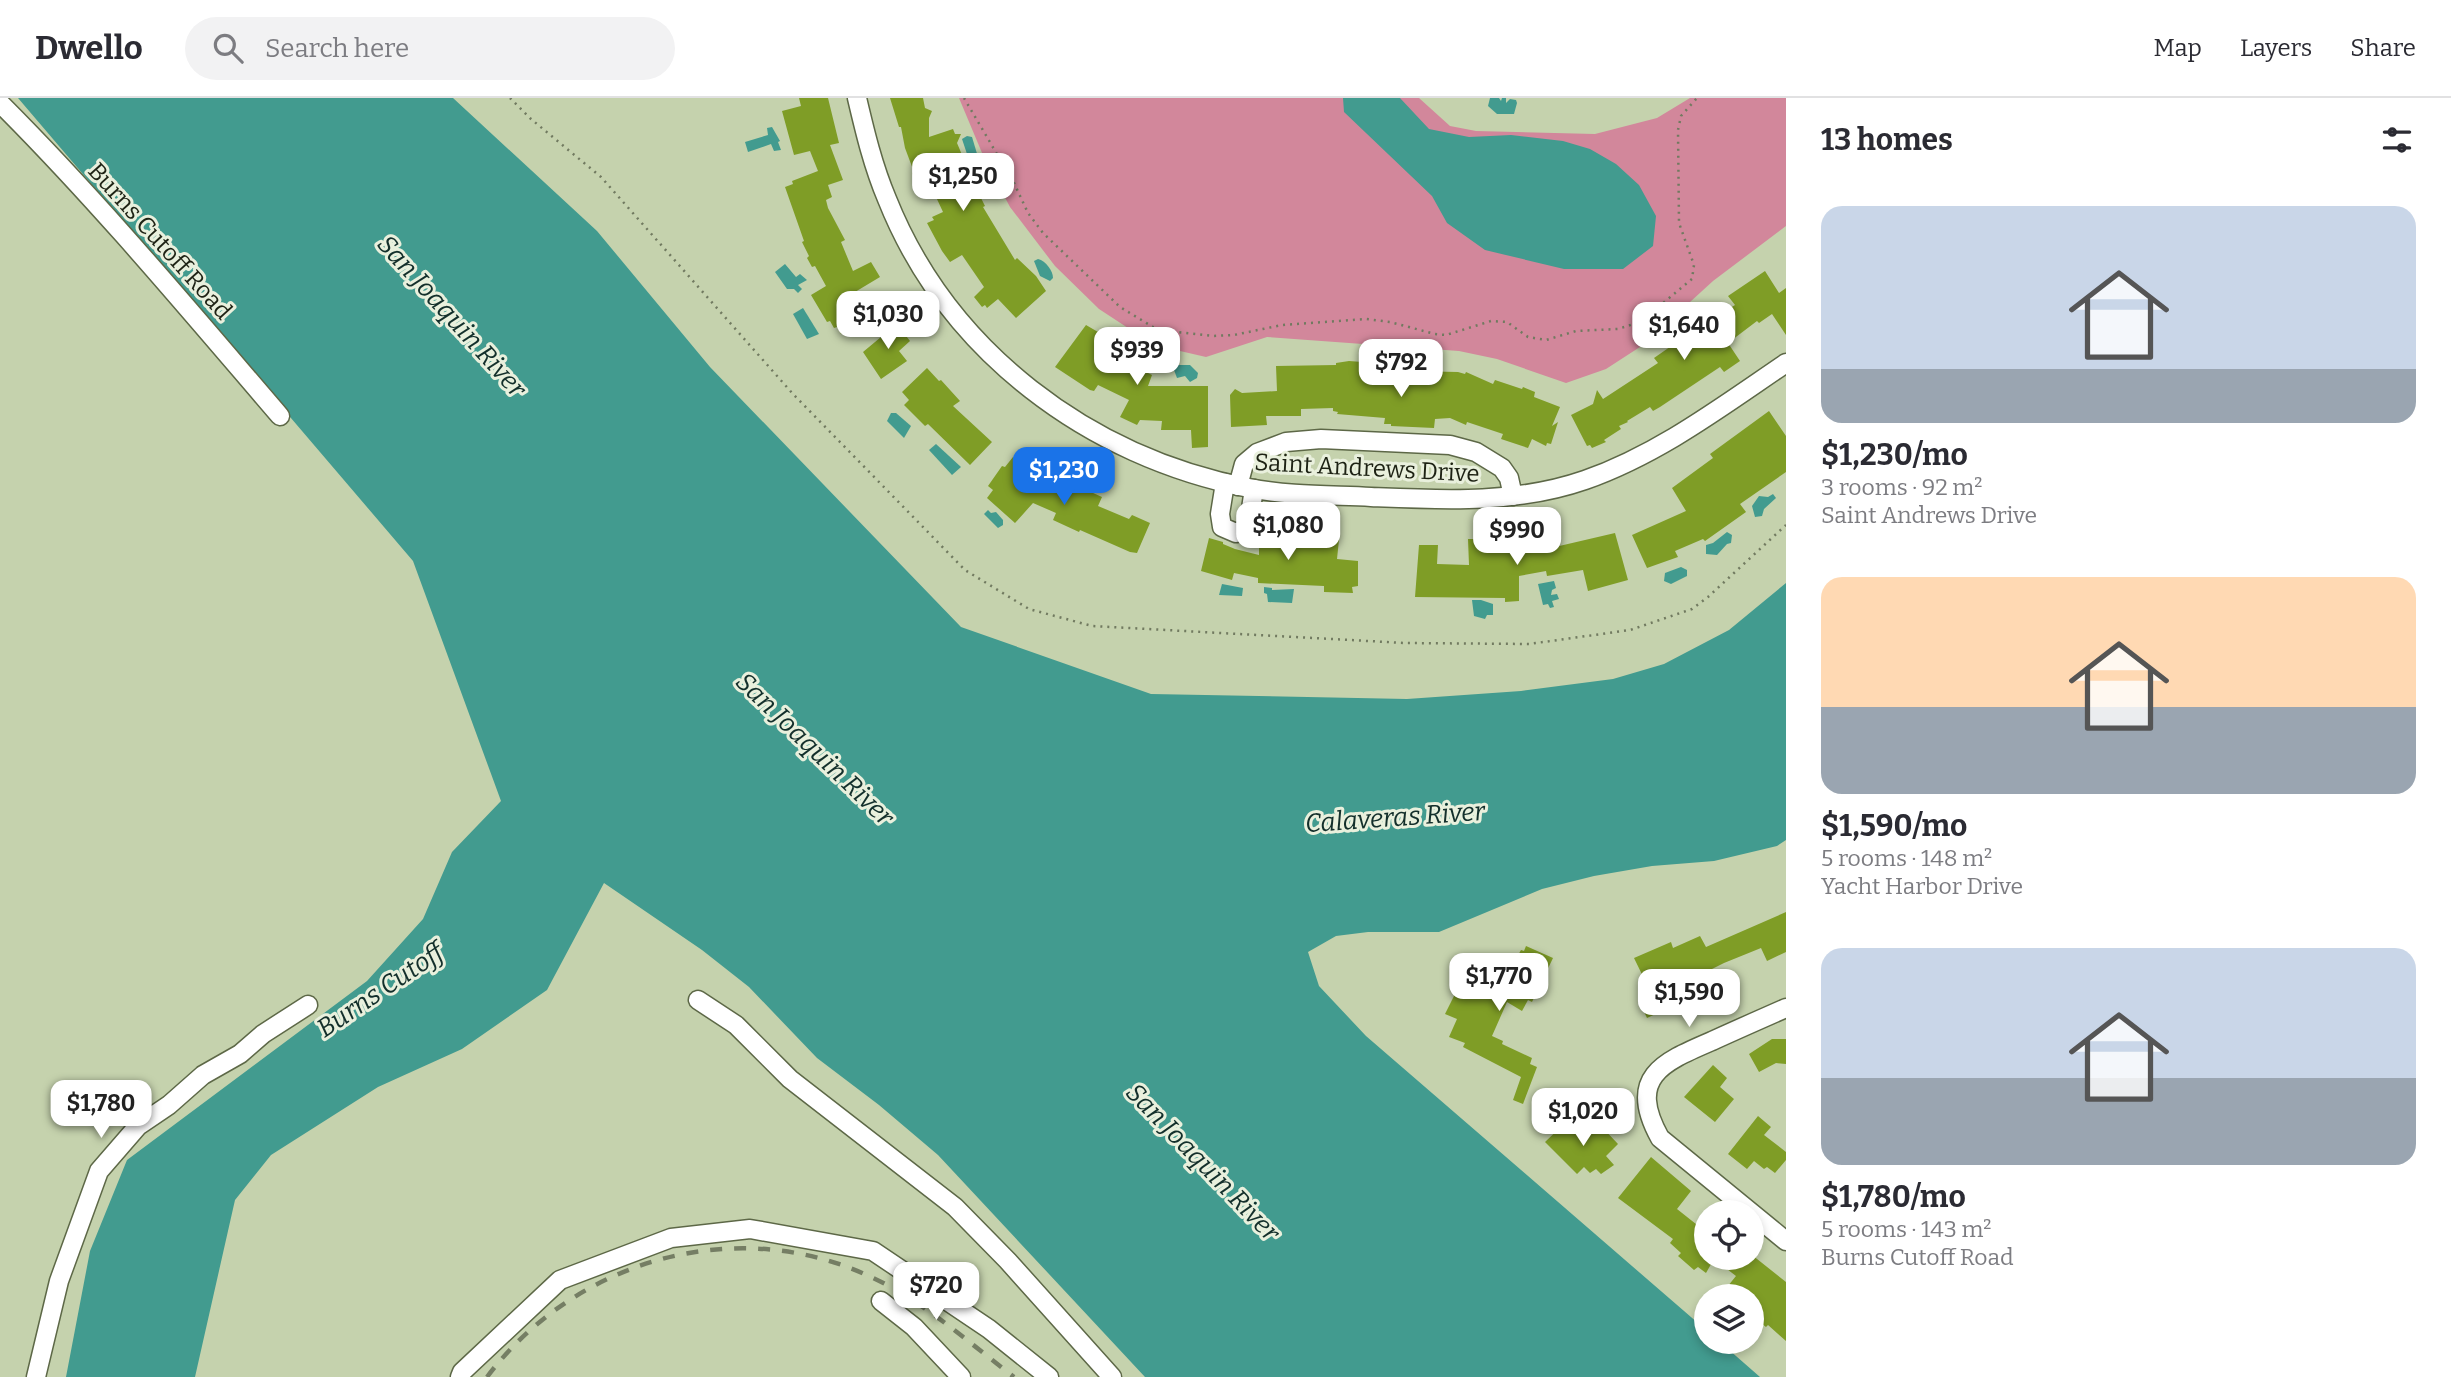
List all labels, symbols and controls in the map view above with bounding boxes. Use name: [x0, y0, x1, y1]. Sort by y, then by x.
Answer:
search box: [185, 17, 675, 80]
text: Dwello: [35, 28, 143, 68]
icon: search: [209, 29, 247, 67]
text: Search here: [265, 33, 409, 64]
text: Map: [2154, 34, 2202, 62]
text: Layers: [2240, 34, 2312, 62]
text: Share: [2350, 34, 2416, 62]
icon: filters: [2378, 121, 2416, 159]
text: 13 homes: [1821, 122, 1953, 158]
pin: $1,250: [906, 153, 1020, 213]
street label: Burns Cutoff Road: [82, 157, 238, 325]
text: $1,250: [928, 162, 998, 190]
water label: San Joaquin River: [371, 229, 533, 405]
icon: home: [2056, 252, 2182, 378]
pin: $1,030: [831, 292, 945, 351]
text: $1,030: [852, 300, 924, 328]
pin: $1,640: [1627, 302, 1741, 362]
text: $1,640: [1648, 311, 1720, 339]
pin: $939: [1096, 328, 1178, 387]
text: $939: [1110, 336, 1164, 364]
pin: $792: [1360, 340, 1442, 399]
text: $792: [1375, 348, 1427, 376]
text: $1,230/mo: [1821, 437, 1968, 473]
pin: $1,230: [1007, 448, 1121, 507]
street label: Saint Andrews Drive: [1254, 448, 1480, 488]
text: $1,230: [1029, 456, 1099, 484]
text: 3 rooms · 92 m²: [1821, 473, 1982, 501]
text: Saint Andrews Drive: [1821, 501, 2037, 529]
pin: $1,080: [1231, 503, 1345, 562]
pin: $990: [1476, 508, 1558, 567]
text: $1,080: [1252, 511, 1324, 539]
text: $990: [1489, 516, 1545, 544]
icon: home: [2056, 623, 2182, 749]
water label: San Joaquin River: [729, 666, 901, 833]
water label: Calaveras River: [1304, 796, 1487, 839]
text: $1,590/mo: [1821, 808, 1967, 844]
text: 5 rooms · 148 m²: [1821, 844, 1992, 872]
text: Yacht Harbor Drive: [1821, 872, 2023, 900]
water label: Burns Cutoff: [311, 935, 453, 1044]
pin: $1,770: [1442, 954, 1556, 1013]
text: $1,770: [1465, 962, 1533, 990]
pin: $1,590: [1632, 970, 1746, 1029]
text: $1,590: [1654, 978, 1724, 1006]
icon: home: [2056, 994, 2182, 1120]
water label: San Joaquin River: [1120, 1077, 1287, 1249]
pin: $1,780: [44, 1080, 158, 1140]
pin: $1,020: [1526, 1088, 1640, 1148]
text: $1,780: [67, 1089, 135, 1117]
text: $1,020: [1548, 1097, 1618, 1125]
text: $1,780/mo: [1821, 1179, 1966, 1215]
map controls: [1694, 1200, 1764, 1354]
button: locate: [1694, 1200, 1764, 1270]
text: 5 rooms · 143 m²: [1821, 1215, 1992, 1243]
text: Burns Cutoff Road: [1821, 1243, 2014, 1271]
pin: $720: [895, 1262, 977, 1322]
text: $720: [909, 1271, 963, 1299]
button: layers: [1694, 1284, 1764, 1354]

